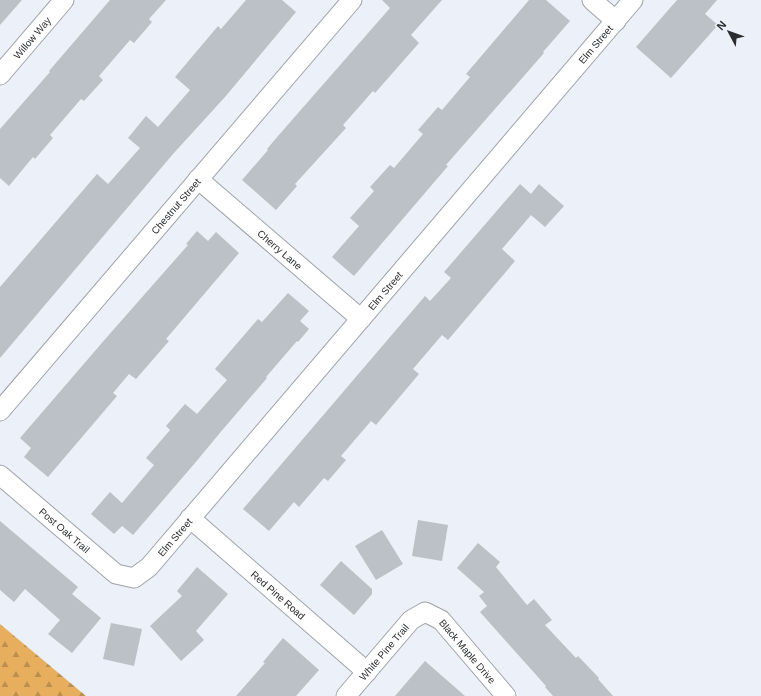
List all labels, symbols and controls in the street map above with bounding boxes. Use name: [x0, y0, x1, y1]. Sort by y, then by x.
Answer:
north arrow: [709, 12, 749, 52]
street label: Willow Way: [11, 15, 53, 61]
text: N: [714, 18, 729, 32]
street label: Elm Street: [576, 23, 615, 66]
street label: Chestnut Street: [149, 176, 203, 236]
street label: Cherry Lane: [255, 228, 304, 272]
street label: Elm Street: [366, 269, 405, 312]
street label: Post Oak Trail: [37, 506, 92, 555]
street label: Elm Street: [156, 516, 194, 559]
street label: Red Pine Road: [249, 569, 307, 622]
street label: Black Maple Drive: [437, 617, 498, 686]
street label: White Pine Trail: [357, 622, 411, 682]

